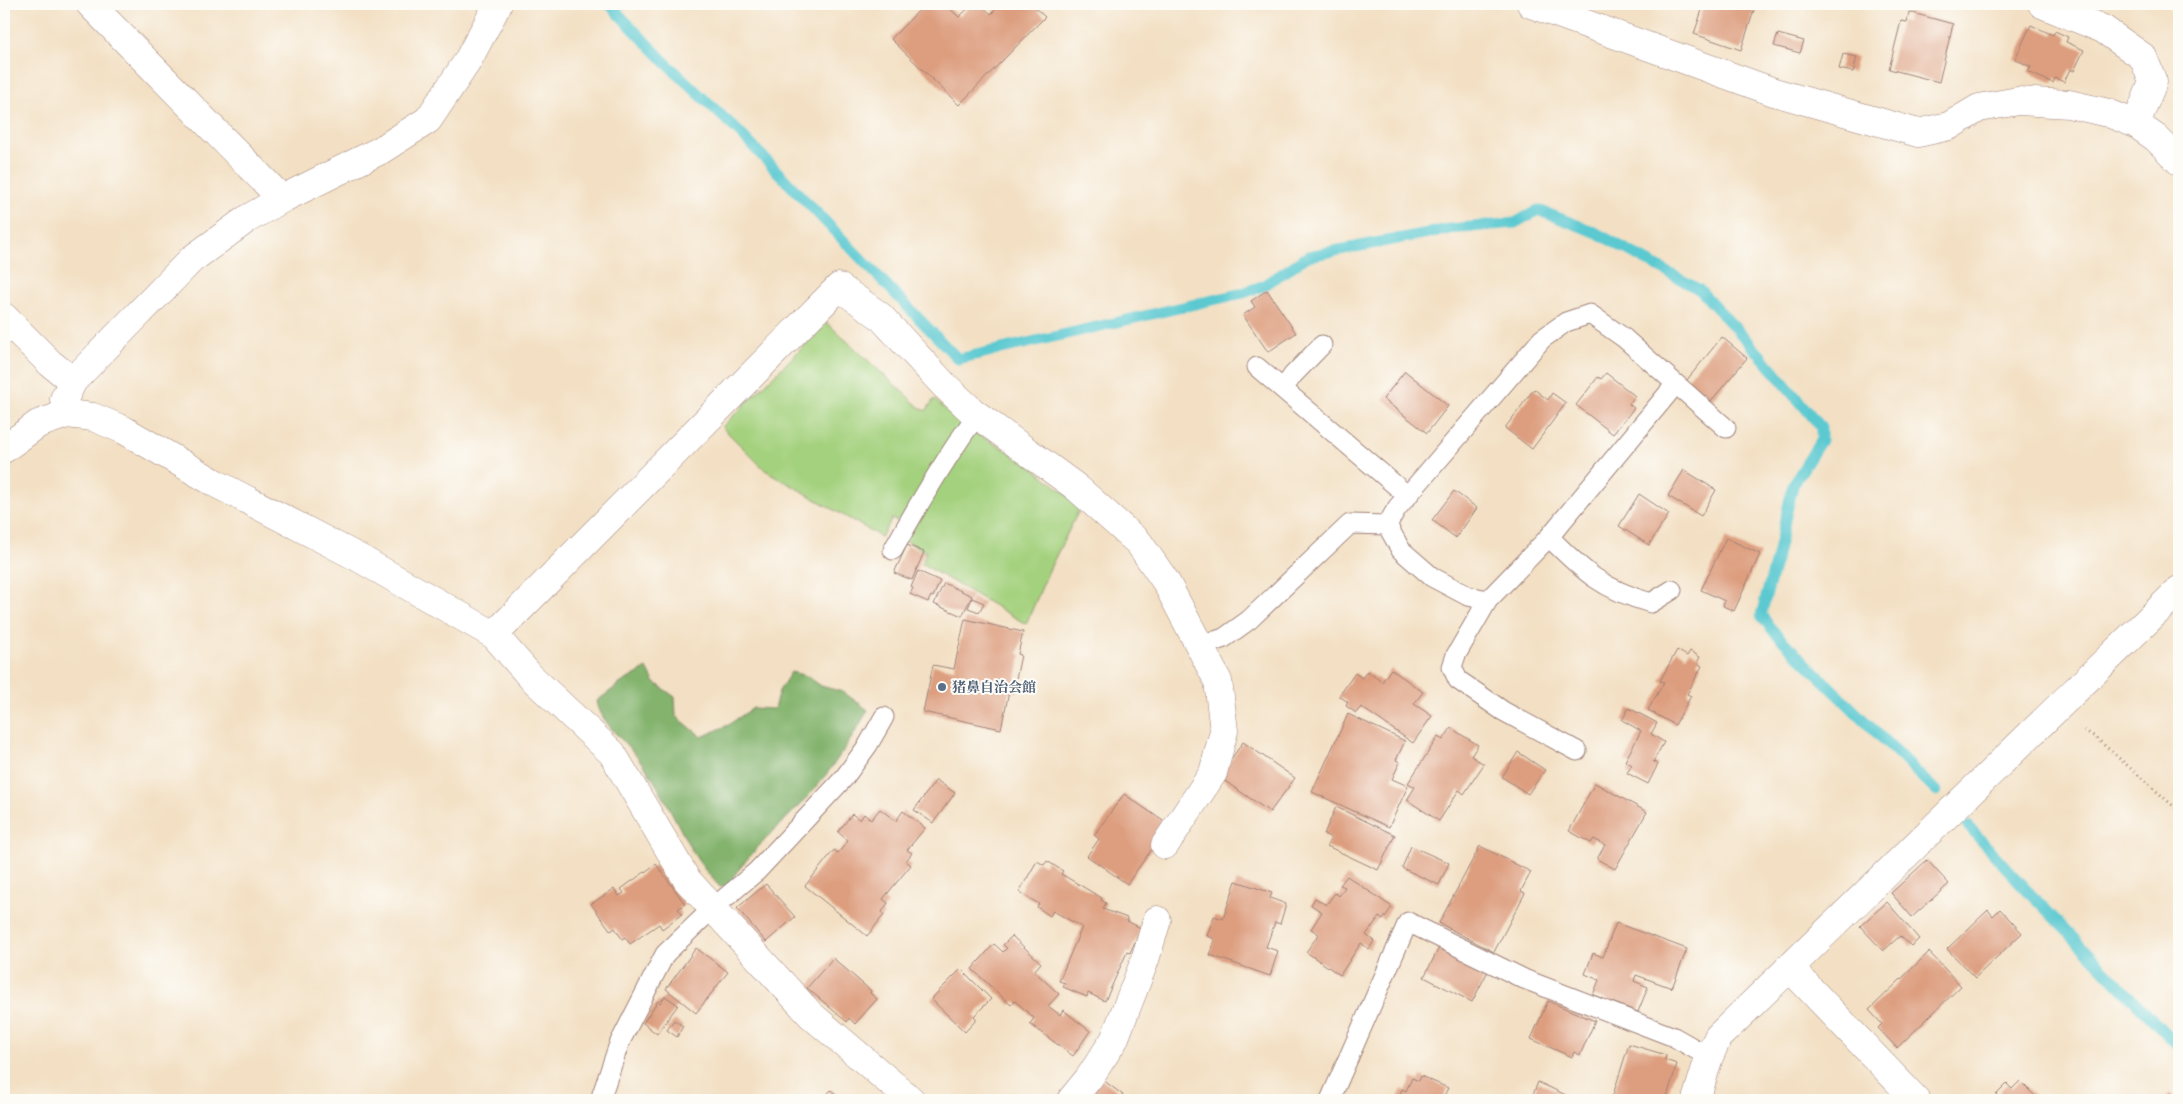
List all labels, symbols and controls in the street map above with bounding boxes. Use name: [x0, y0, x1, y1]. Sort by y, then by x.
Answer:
place label: 猪鼻自治会館: [952, 679, 1036, 696]
marker: 猪鼻自治会館: [936, 681, 948, 693]

